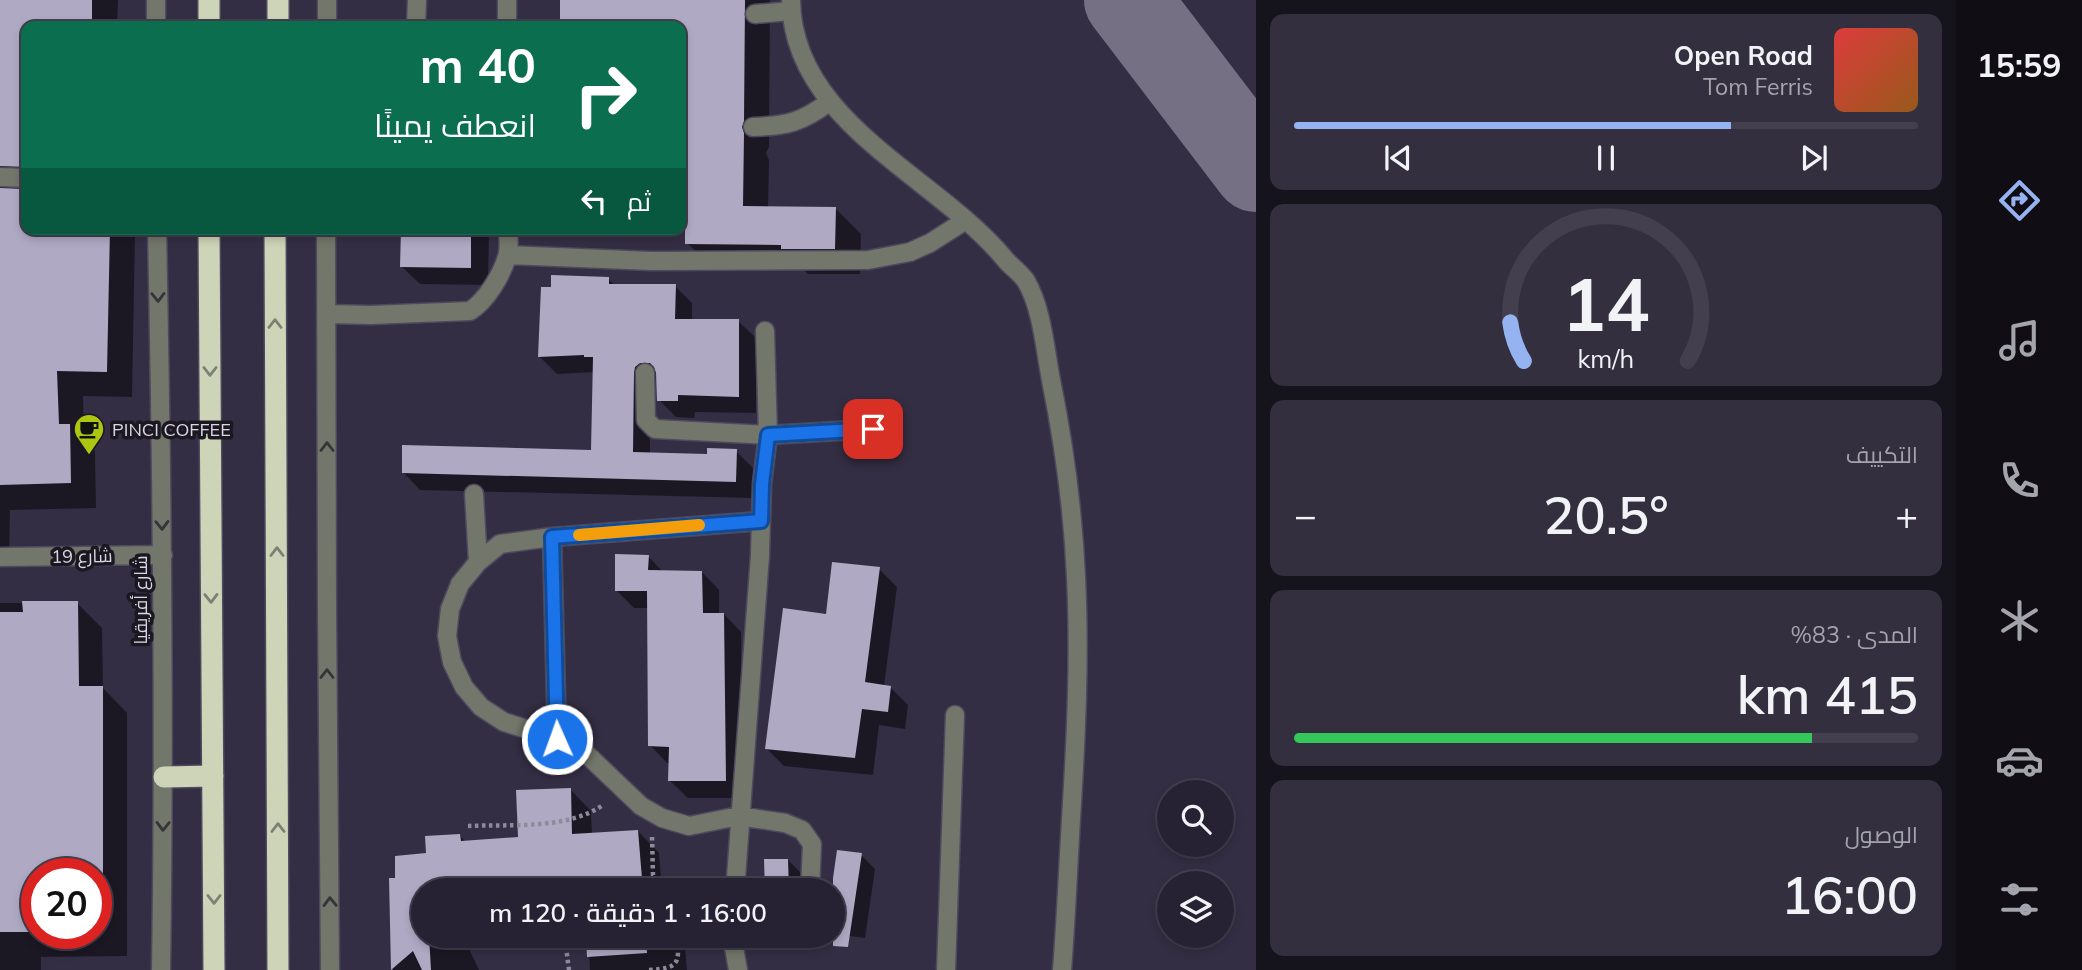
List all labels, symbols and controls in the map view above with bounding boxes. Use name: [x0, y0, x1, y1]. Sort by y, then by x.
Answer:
text: 40 m: [420, 34, 536, 95]
text: Open Road: [1674, 39, 1813, 72]
text: 15:59: [1977, 45, 2061, 85]
icon: right: [560, 49, 651, 140]
text: Tom Ferris: [1703, 72, 1813, 101]
text: انعطف يمينًا: [374, 105, 536, 145]
icon: previous: [1379, 139, 1417, 177]
icon: pause: [1587, 139, 1625, 177]
icon: next: [1795, 139, 1833, 177]
icon: directions: [1995, 176, 2044, 225]
icon: left: [575, 182, 613, 220]
text: ثم: [627, 185, 651, 218]
text: 14: [1562, 258, 1650, 349]
one-way arrow: [150, 293, 166, 303]
icon: music: [1995, 316, 2044, 365]
one-way arrow: [267, 319, 283, 329]
text: km/h: [1578, 343, 1634, 374]
one-way arrow: [202, 366, 218, 377]
pin: [843, 399, 903, 459]
icon: arrive: [854, 410, 892, 448]
cafe icon: PINCI COFFEE: [72, 412, 106, 456]
place label: PINCI COFFEE: [112, 418, 231, 441]
text: التكييف: [1846, 440, 1918, 469]
one-way arrow: [319, 441, 335, 452]
icon: phone: [1995, 456, 2044, 505]
text: 20.5°: [1543, 482, 1669, 547]
text: −: [1294, 491, 1317, 539]
text: +: [1895, 491, 1918, 539]
one-way arrow: [155, 520, 170, 531]
street label: شارع 19: [51, 544, 113, 569]
one-way arrow: [269, 546, 284, 557]
street label: شارع أفريقيا: [129, 555, 153, 645]
one-way arrow: [203, 594, 219, 604]
icon: climate: [1995, 596, 2044, 645]
text: المدى · 83%: [1791, 620, 1918, 649]
text: 415 km: [1737, 662, 1918, 727]
one-way arrow: [319, 669, 335, 679]
position arrow: [520, 702, 594, 776]
icon: car: [1995, 736, 2044, 785]
map controls: [1157, 780, 1234, 948]
button: search: [1157, 780, 1234, 857]
text: الوصول: [1845, 820, 1918, 849]
one-way arrow: [155, 821, 171, 832]
one-way arrow: [270, 823, 286, 833]
speed limit sign: 20: [21, 858, 112, 949]
text: 16:00: [1781, 862, 1918, 927]
button: layers: [1157, 871, 1234, 948]
icon: filters: [1995, 875, 2044, 924]
one-way arrow: [206, 894, 221, 905]
one-way arrow: [322, 896, 338, 907]
text: 16:00 · 1 دقيقة · 120 m: [489, 896, 767, 929]

